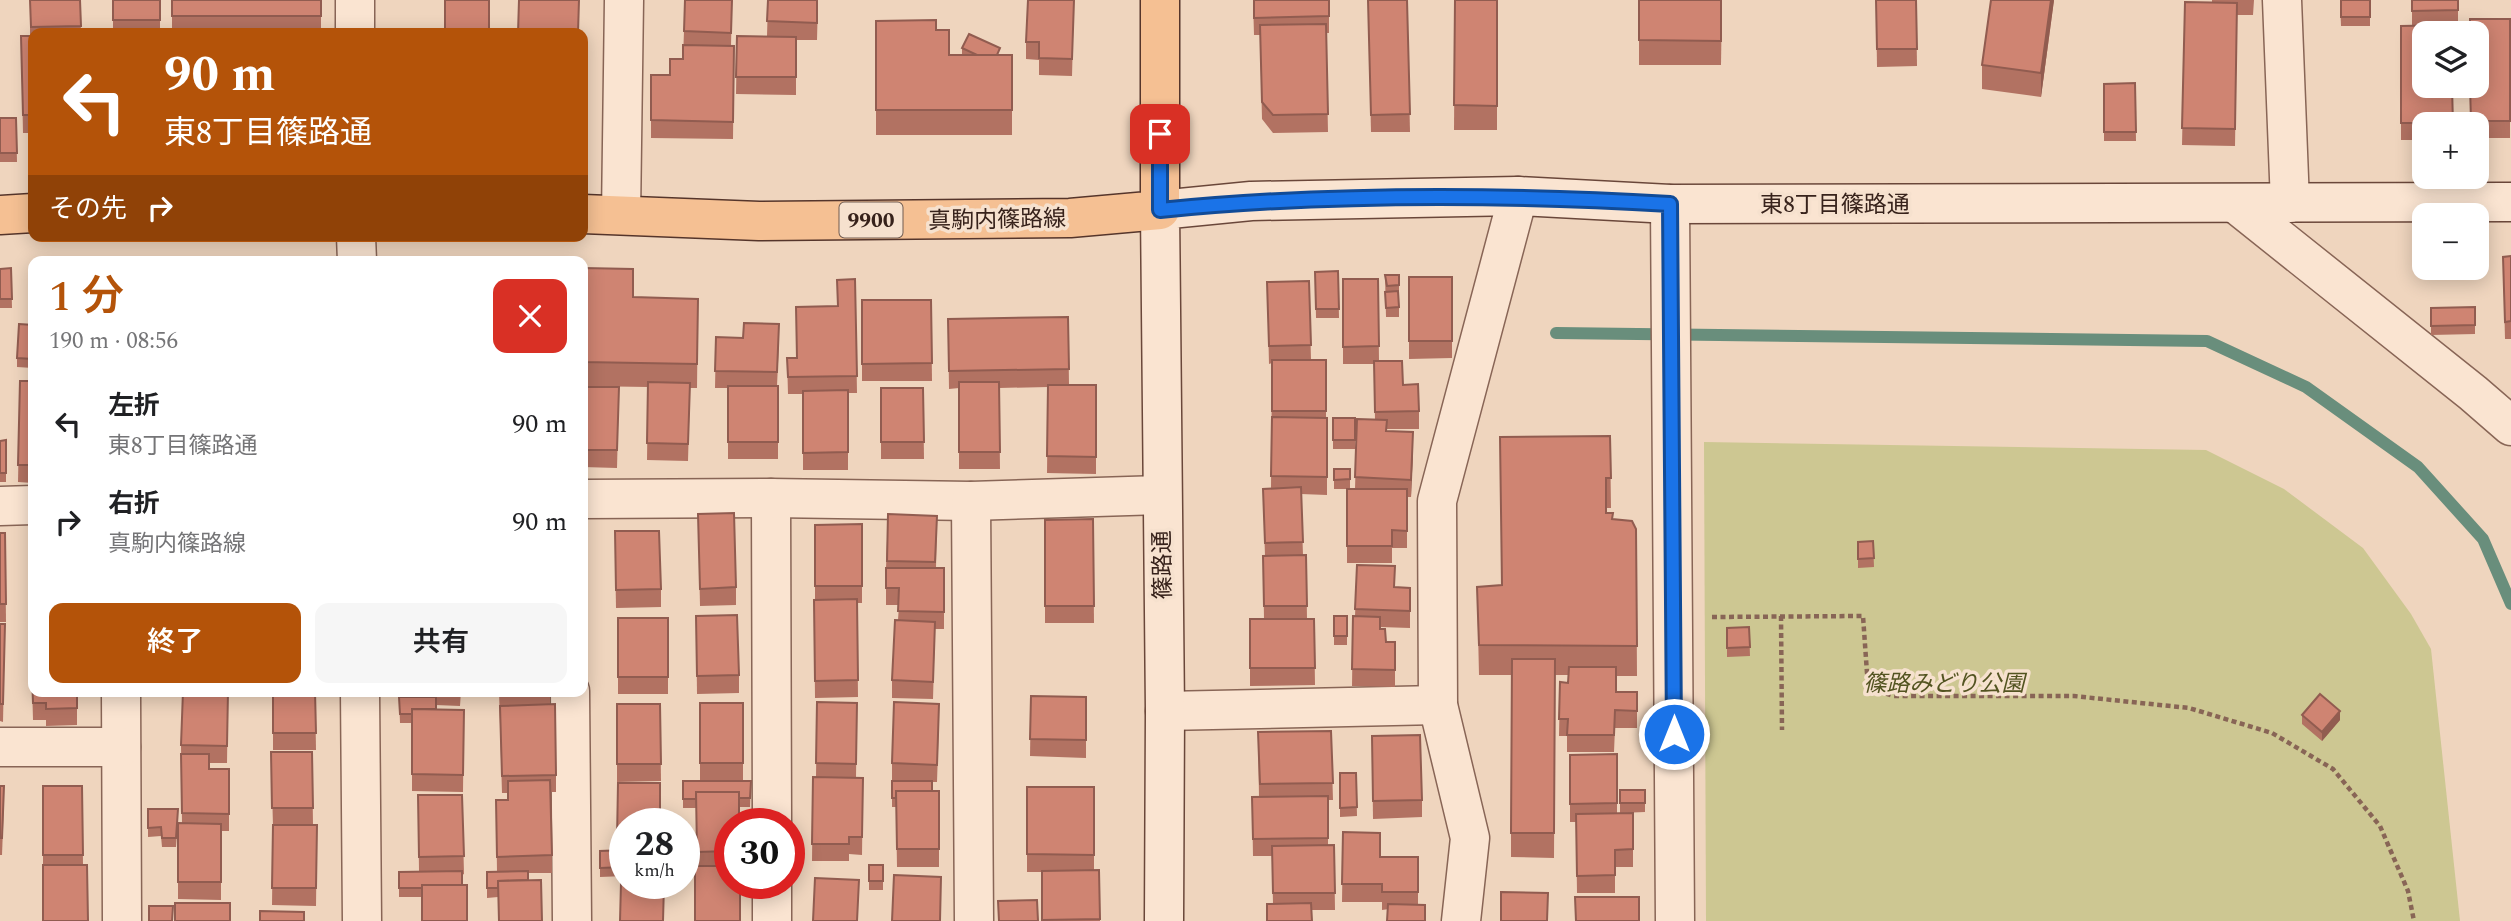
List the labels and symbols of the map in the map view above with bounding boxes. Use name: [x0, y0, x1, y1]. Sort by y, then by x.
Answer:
pin: [1130, 104, 1190, 164]
street label: 東8丁目篠路通: [1760, 188, 1910, 223]
road number: 9900: [840, 202, 903, 238]
street label: 真駒内篠路線: [928, 202, 1066, 239]
street label: 篠路通: [1145, 530, 1182, 600]
park label: 篠路みどり公園: [1864, 667, 2028, 702]
position arrow: [1637, 697, 1711, 771]
speed limit sign: 30: [714, 808, 805, 899]

